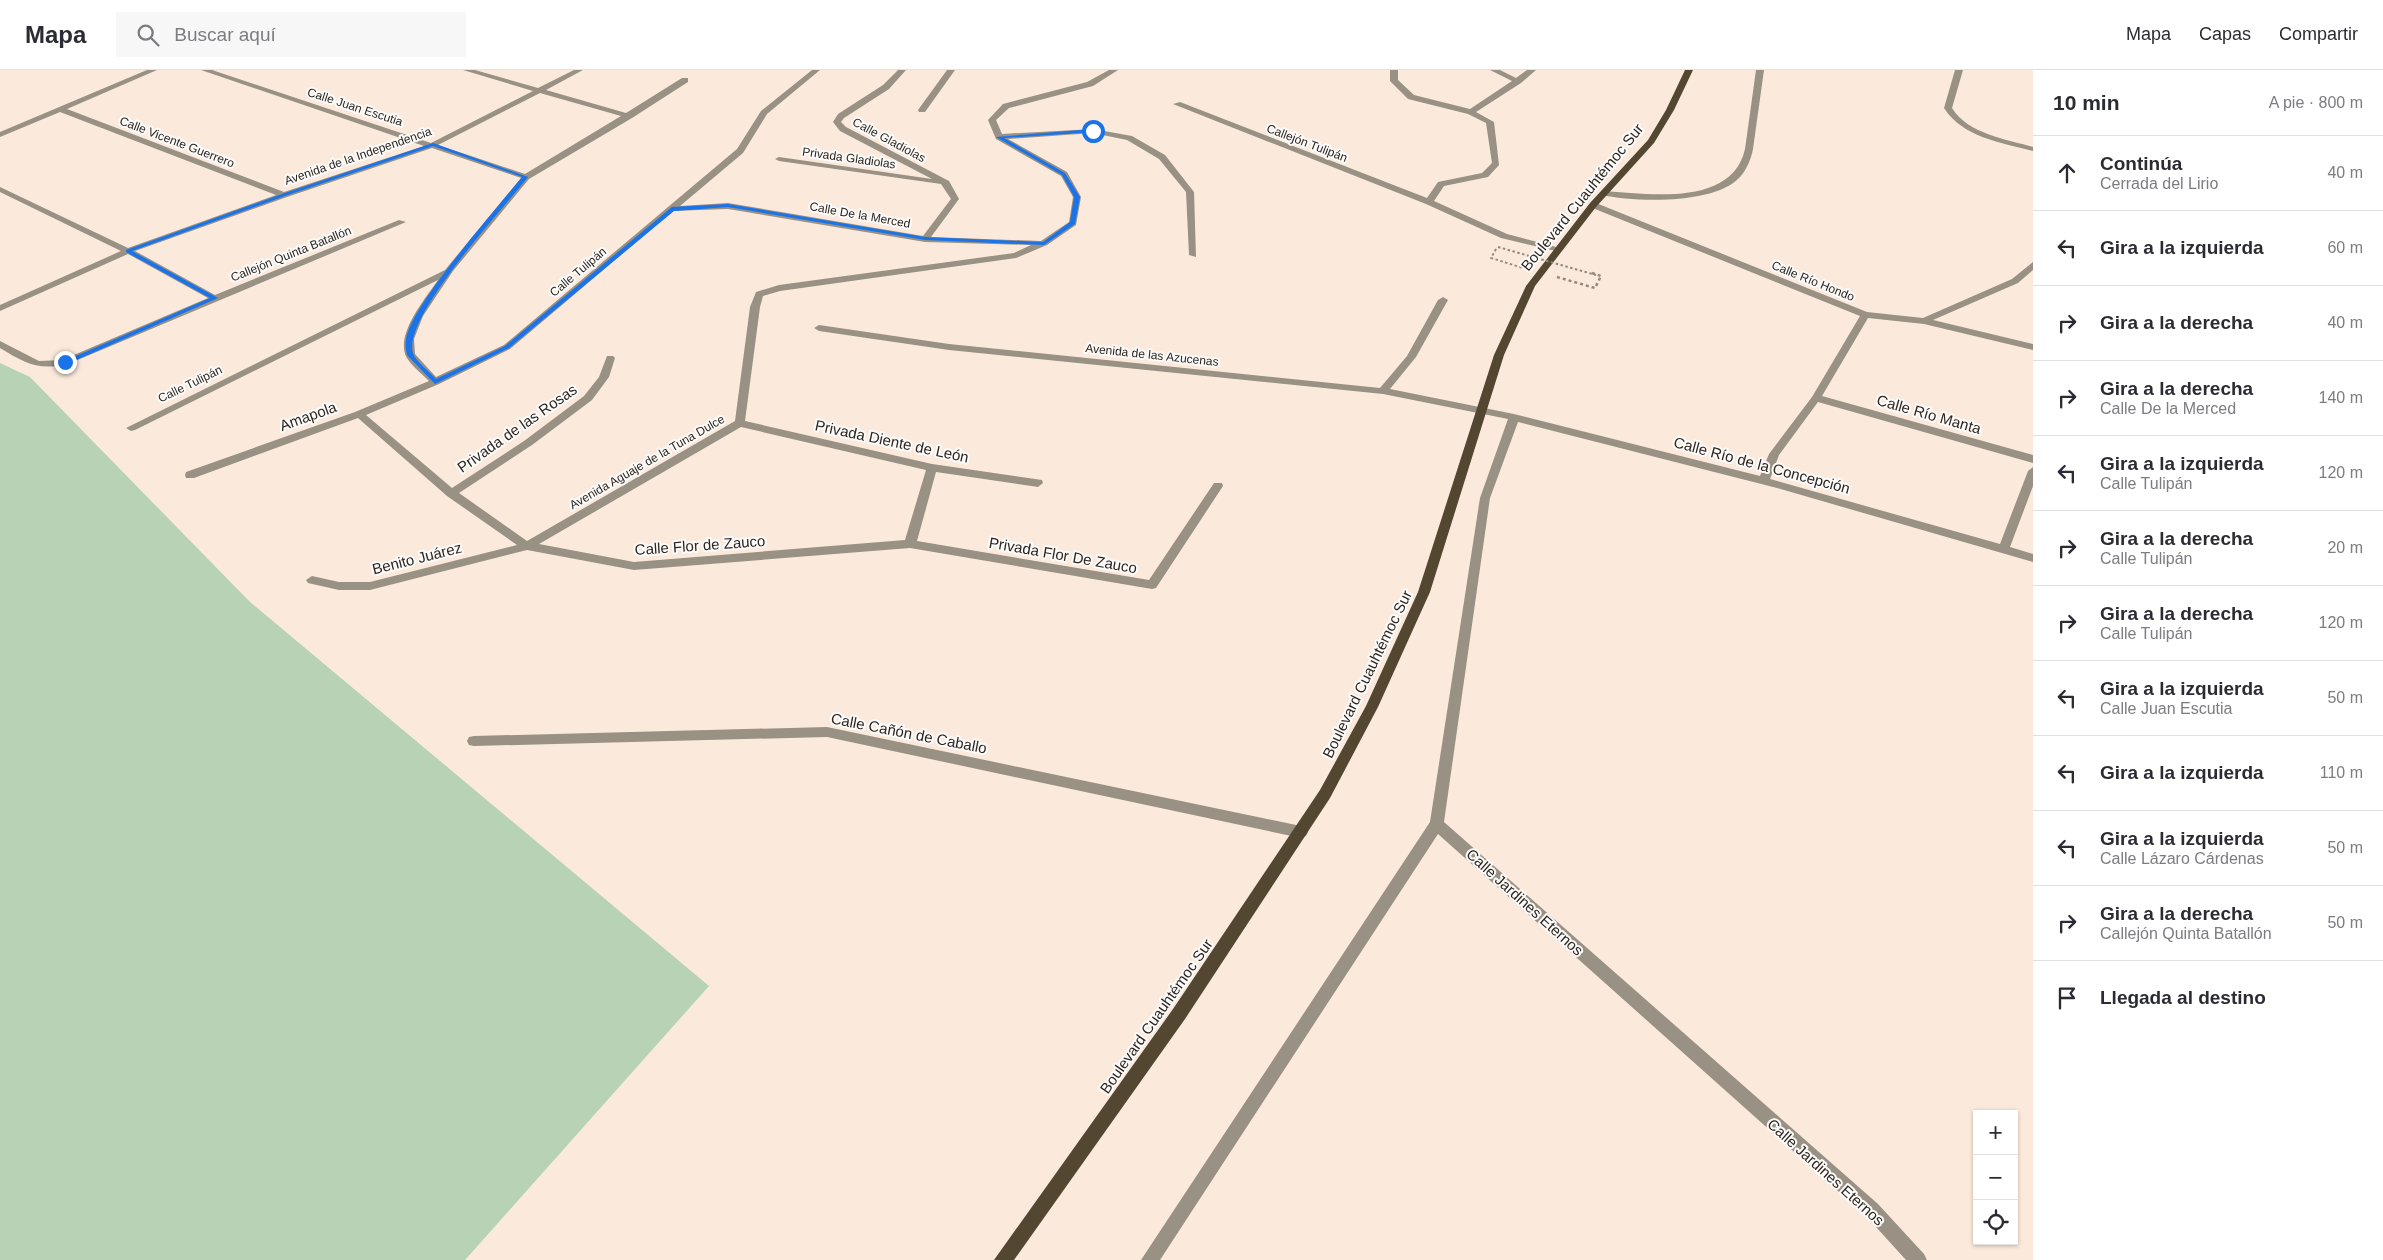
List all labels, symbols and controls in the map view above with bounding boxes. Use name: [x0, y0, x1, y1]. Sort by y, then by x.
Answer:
search box: [116, 12, 466, 57]
text: Mapa: [25, 21, 86, 48]
icon: search: [134, 21, 162, 49]
text: Buscar aquí: [174, 24, 276, 45]
text: Mapa: [2126, 24, 2171, 44]
text: Capas: [2199, 24, 2251, 44]
text: Compartir: [2279, 24, 2358, 44]
street label: Calle Juan Escutia: [306, 85, 405, 129]
text: 10 min: [2053, 91, 2120, 114]
text: A pie · 800 m: [2269, 94, 2363, 111]
street label: Calle Vicente Guerrero: [118, 114, 237, 170]
street label: Calle Gladiolas: [850, 115, 928, 165]
route start: [1082, 120, 1105, 143]
street label: Boulevard Cuauhtémoc Sur: [1517, 120, 1647, 274]
street label: Callejón Tulipán: [1265, 121, 1349, 165]
street label: Avenida de la Independencia: [283, 124, 434, 188]
street label: Privada Gladiolas: [801, 145, 897, 171]
text: Continúa: [2100, 153, 2182, 174]
icon: ahead: [2053, 159, 2081, 187]
text: 40 m: [2327, 164, 2363, 181]
text: Cerrada del Lirio: [2100, 175, 2218, 192]
street label: Calle De la Merced: [809, 199, 911, 231]
street label: Callejón Quinta Batallón: [229, 223, 353, 285]
icon: left: [2053, 234, 2081, 262]
text: Gira a la izquierda: [2100, 237, 2264, 258]
text: 60 m: [2327, 239, 2363, 256]
street label: Calle Tulipán: [547, 244, 609, 300]
street label: Calle Río Hondo: [1770, 258, 1857, 304]
icon: right: [2053, 309, 2081, 337]
text: Gira a la derecha: [2100, 312, 2253, 333]
text: 40 m: [2327, 314, 2363, 331]
street label: Avenida de las Azucenas: [1085, 341, 1219, 369]
route end: [54, 351, 77, 374]
street label: Calle Tulipán: [156, 363, 224, 405]
text: Gira a la derecha: [2100, 378, 2253, 399]
street label: Privada de las Rosas: [454, 380, 580, 476]
icon: right: [2053, 384, 2081, 412]
text: 140 m: [2319, 389, 2363, 406]
street label: Calle Río Manta: [1875, 391, 1984, 437]
street label: Amapola: [277, 398, 339, 434]
text: Calle De la Merced: [2100, 400, 2236, 417]
street label: Avenida Aguaje de la Tuna Dulce: [567, 412, 727, 512]
street label: Privada Diente de León: [814, 416, 970, 466]
street label: Calle Río de la Concepción: [1672, 433, 1852, 497]
text: Gira a la izquierda: [2100, 453, 2264, 474]
icon: left: [2053, 459, 2081, 487]
text: 120 m: [2319, 464, 2363, 481]
text: Calle Tulipán: [2100, 475, 2193, 492]
text: Gira a la derecha: [2100, 528, 2253, 549]
street label: Calle Flor de Zauco: [634, 532, 766, 558]
street label: Privada Flor De Zauco: [988, 534, 1138, 576]
icon: right: [2053, 534, 2081, 562]
street label: Benito Juárez: [370, 539, 464, 577]
text: 20 m: [2327, 539, 2363, 556]
text: Calle Tulipán: [2100, 550, 2193, 567]
street label: Boulevard Cuauhtémoc Sur: [1319, 587, 1415, 761]
text: Gira a la derecha: [2100, 603, 2253, 624]
icon: right: [2053, 609, 2081, 637]
text: 120 m: [2319, 614, 2363, 631]
text: Calle Tulipán: [2100, 625, 2193, 642]
text: Gira a la izquierda: [2100, 678, 2264, 699]
icon: left: [2053, 684, 2081, 712]
text: 50 m: [2327, 689, 2363, 706]
text: Calle Juan Escutia: [2100, 700, 2233, 717]
street label: Calle Cañón de Caballo: [830, 710, 988, 756]
icon: left: [2053, 759, 2081, 787]
text: Gira a la izquierda: [2100, 762, 2264, 783]
text: 110 m: [2320, 764, 2363, 781]
text: Gira a la izquierda: [2100, 828, 2264, 849]
icon: left: [2053, 834, 2081, 862]
text: 50 m: [2327, 839, 2363, 856]
street label: Calle Jardines Eternos: [1463, 845, 1587, 959]
text: Calle Lázaro Cárdenas: [2100, 850, 2264, 867]
text: Gira a la derecha: [2100, 903, 2253, 924]
icon: right: [2053, 909, 2081, 937]
text: 50 m: [2327, 914, 2363, 931]
text: Callejón Quinta Batallón: [2100, 925, 2272, 942]
street label: Boulevard Cuauhtémoc Sur: [1096, 936, 1216, 1096]
icon: arrive: [2053, 984, 2081, 1012]
text: Llegada al destino: [2100, 987, 2266, 1008]
map controls: [1973, 1110, 2018, 1245]
button: +: [1973, 1110, 2018, 1155]
street label: Calle Jardines Eternos: [1764, 1115, 1888, 1229]
button: −: [1973, 1155, 2018, 1200]
button: locate: [1973, 1200, 2018, 1245]

